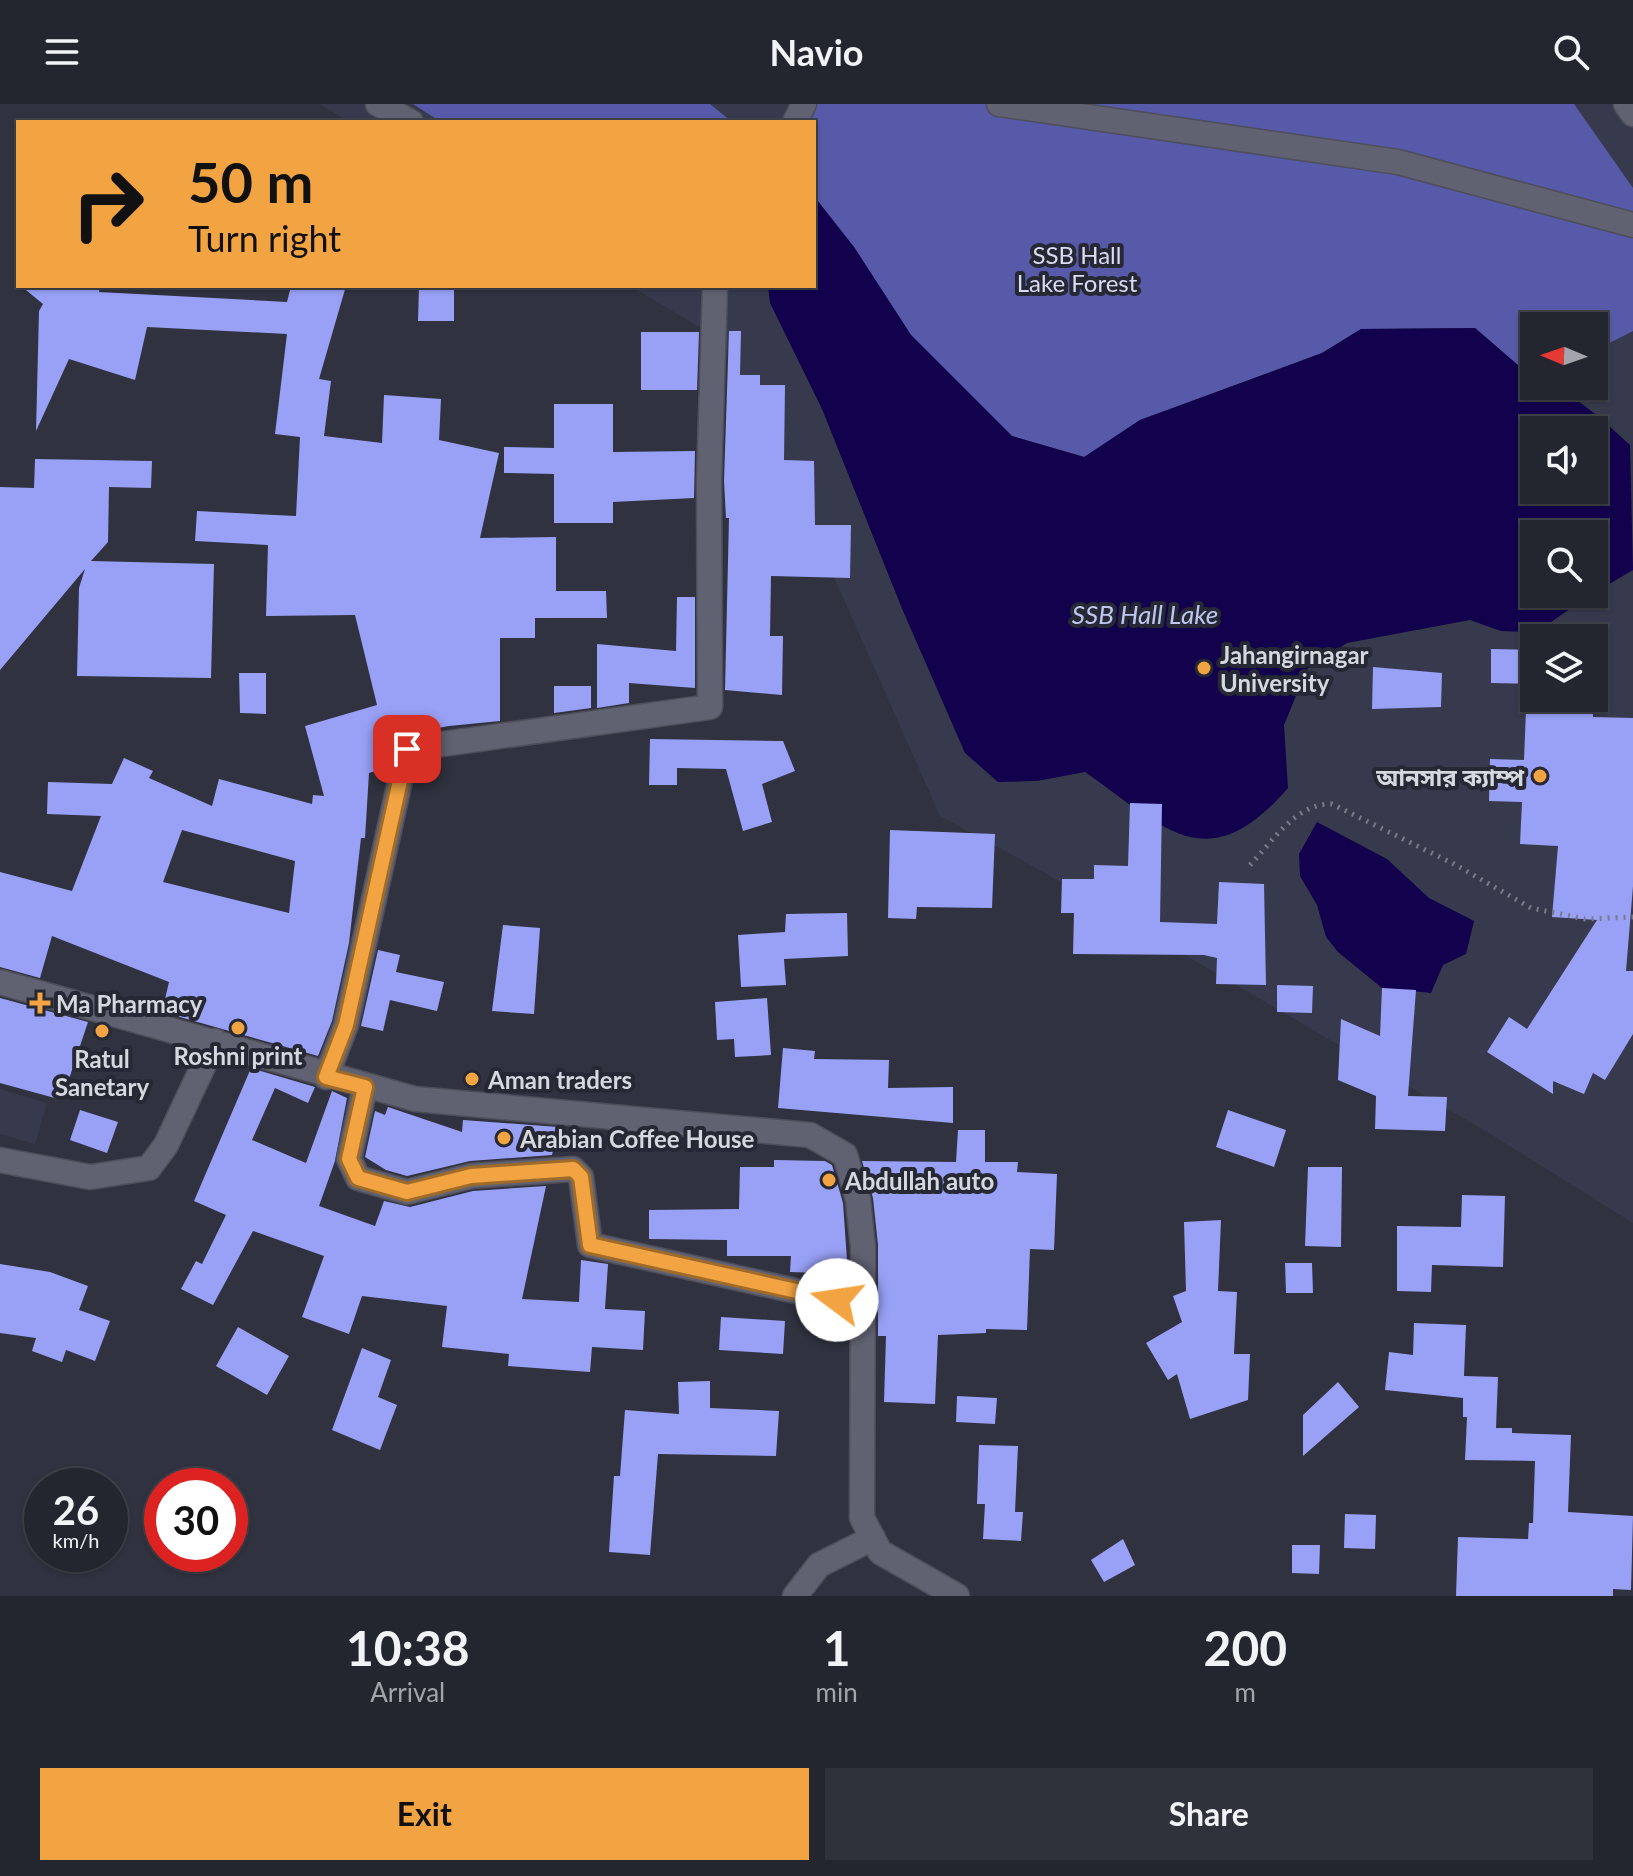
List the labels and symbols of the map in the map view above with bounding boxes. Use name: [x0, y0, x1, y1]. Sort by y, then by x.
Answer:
park label: SSB Hall Lake Forest: [1017, 240, 1138, 297]
north arrow: [1520, 312, 1608, 400]
water label: SSB Hall Lake: [1072, 598, 1218, 630]
place label: Jahangirnagar University: [1220, 640, 1369, 697]
marker: Jahangirnagar University: [1195, 659, 1213, 677]
pin: [373, 715, 441, 783]
place label: আনসার ক্যাম্প: [1375, 762, 1524, 791]
marker: আনসার ক্যাম্প: [1531, 767, 1549, 785]
place label: Ma Pharmacy: [56, 989, 203, 1018]
marker: Ma Pharmacy: [31, 994, 49, 1012]
marker: Roshni print: [229, 1019, 247, 1037]
marker: Ratul Sanetary: [93, 1022, 111, 1040]
place label: Roshni print: [174, 1041, 303, 1070]
place label: Ratul Sanetary: [55, 1044, 149, 1101]
place label: Aman traders: [487, 1065, 632, 1094]
marker: Aman traders: [463, 1070, 481, 1088]
place label: Arabian Coffee House: [519, 1124, 755, 1153]
marker: Arabian Coffee House: [495, 1129, 513, 1147]
place label: Abdullah auto: [844, 1166, 994, 1195]
marker: Abdullah auto: [820, 1171, 838, 1189]
position arrow: [795, 1258, 879, 1342]
speed limit sign: 30: [144, 1468, 248, 1572]

